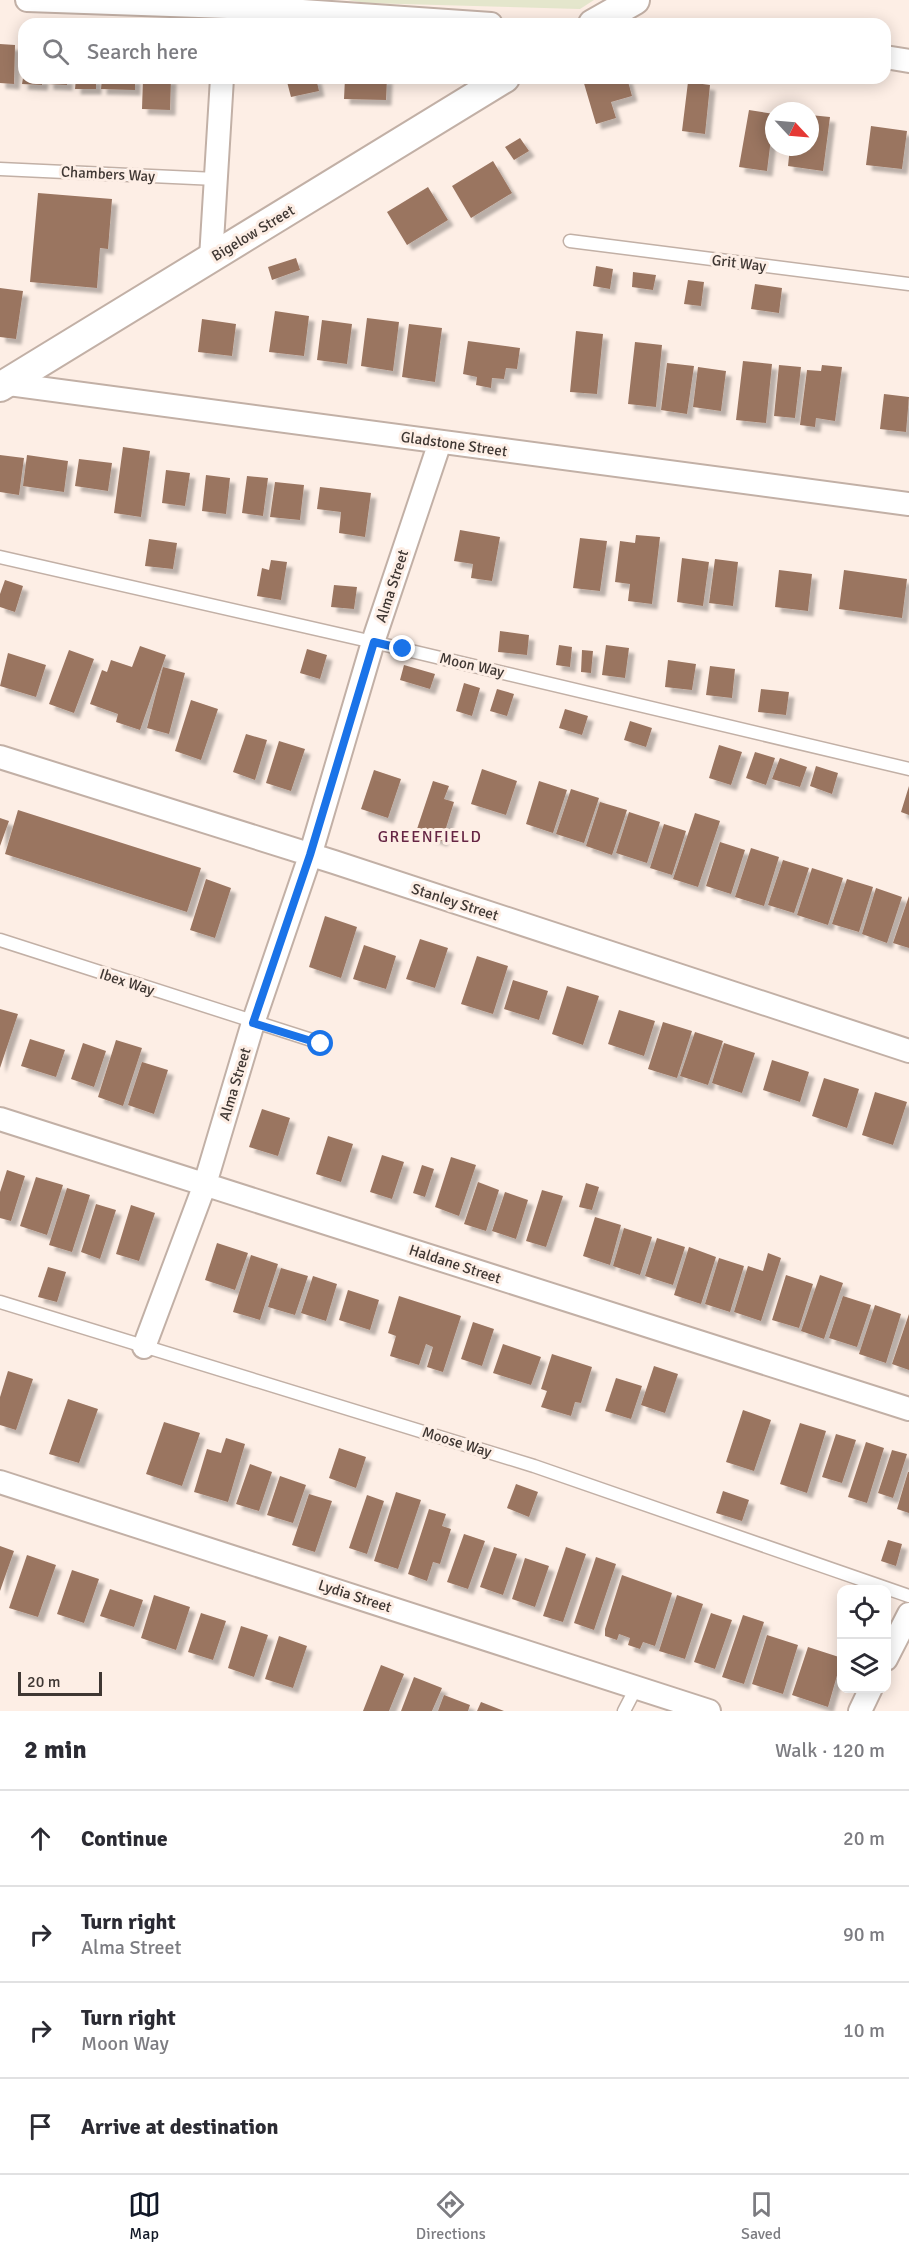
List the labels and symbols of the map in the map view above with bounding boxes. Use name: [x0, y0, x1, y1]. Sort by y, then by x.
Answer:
north arrow: [765, 102, 819, 156]
street label: Chambers Way: [60, 163, 156, 185]
street label: Bigelow Street: [208, 201, 298, 265]
street label: Grit Way: [711, 251, 767, 275]
street label: Gladstone Street: [400, 428, 508, 460]
street label: Alma Street: [372, 547, 412, 625]
route end: [389, 635, 415, 661]
street label: Moon Way: [438, 649, 506, 681]
district label: GREENFIELD: [378, 827, 482, 847]
street label: Stanley Street: [409, 879, 501, 925]
street label: Ibex Way: [97, 965, 157, 999]
route start: [307, 1030, 333, 1056]
street label: Alma Street: [215, 1045, 255, 1123]
street label: Haldane Street: [407, 1241, 503, 1287]
street label: Moose Way: [420, 1423, 494, 1461]
street label: Lydia Street: [316, 1576, 394, 1616]
scale bar: [18, 1669, 102, 1696]

